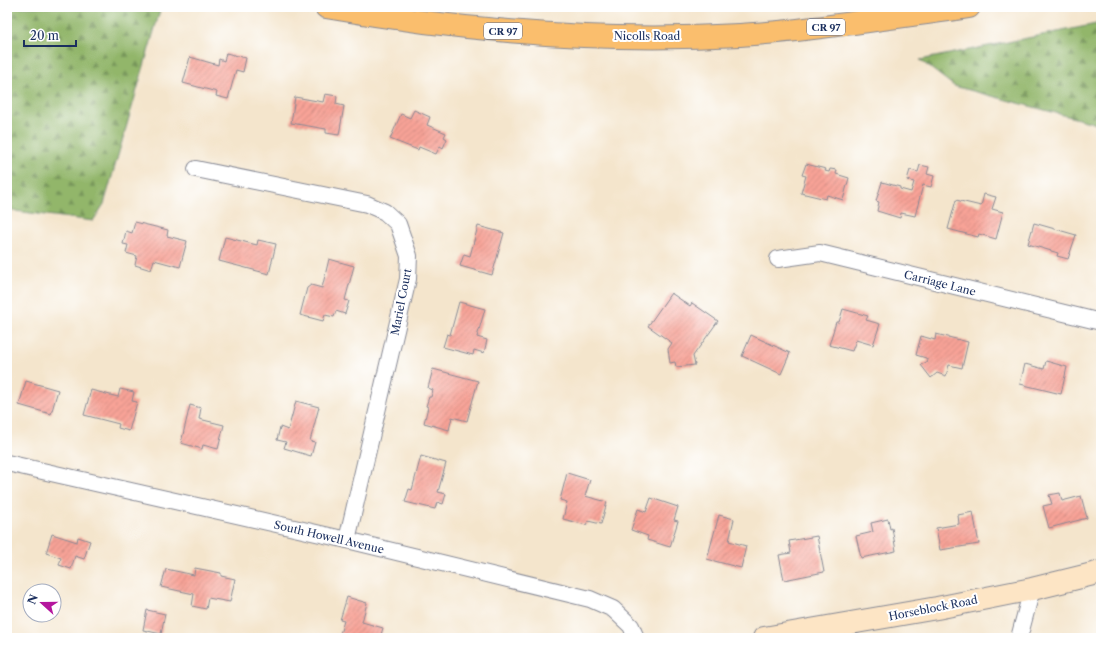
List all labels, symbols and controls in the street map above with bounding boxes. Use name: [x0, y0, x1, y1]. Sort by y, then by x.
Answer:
road number: CR 97: [807, 19, 845, 35]
scale bar: [24, 22, 76, 48]
road number: CR 97: [484, 23, 522, 39]
text: 20 m: [30, 28, 59, 43]
street label: Nicolls Road: [614, 29, 680, 43]
street label: Mariel Court: [388, 267, 414, 337]
street label: Carriage Lane: [903, 267, 977, 299]
street label: South Howell Avenue: [273, 518, 385, 556]
north arrow: [22, 583, 62, 623]
text: N: [24, 592, 41, 606]
street label: Horseblock Road: [887, 592, 979, 623]

